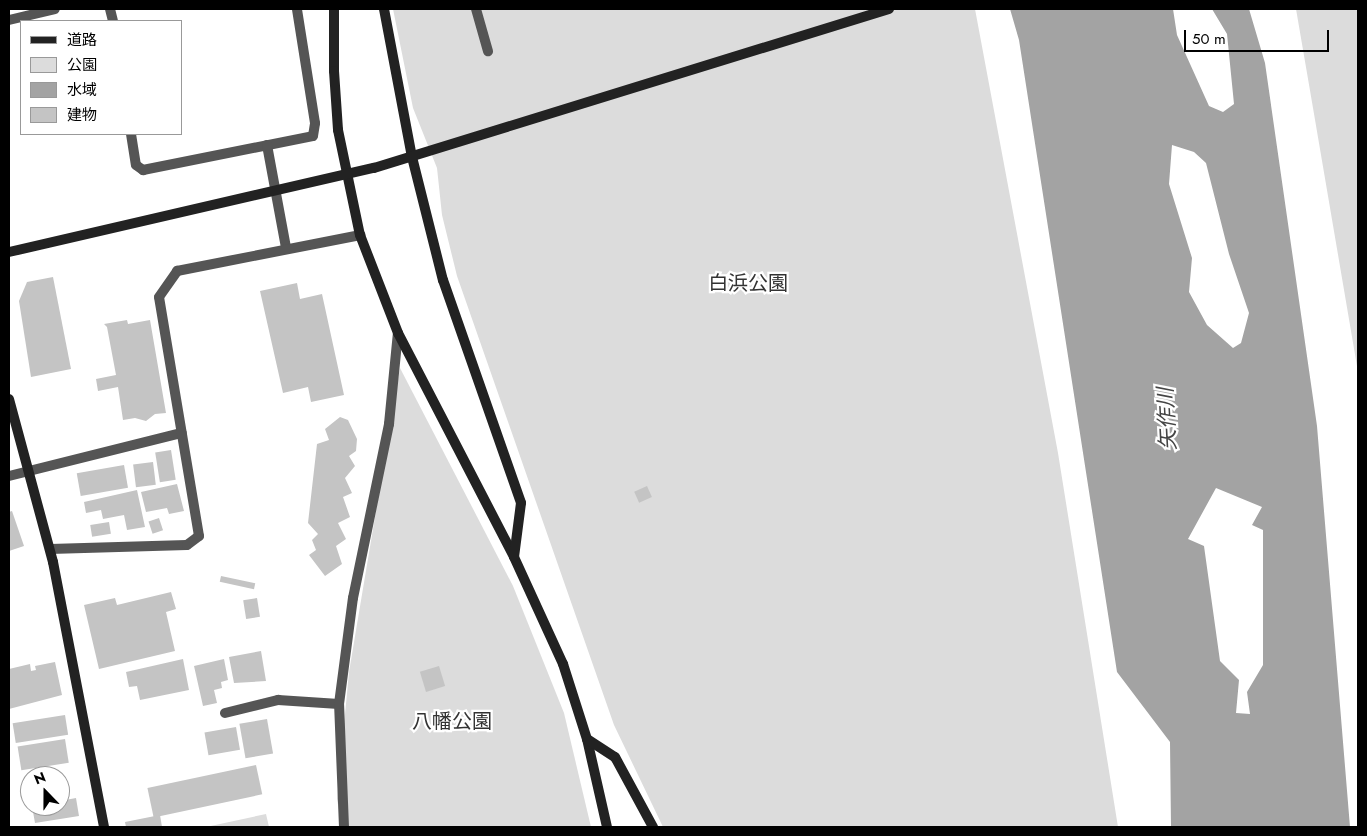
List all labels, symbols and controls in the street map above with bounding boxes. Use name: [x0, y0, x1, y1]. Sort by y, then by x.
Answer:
legend: [20, 20, 182, 135]
scale bar: [1187, 20, 1332, 52]
text: 50 m: [1192, 28, 1226, 50]
text: 道路: [67, 29, 97, 51]
text: 公園: [67, 54, 97, 76]
text: 水域: [67, 79, 97, 101]
text: 建物: [67, 104, 97, 126]
park label: 白浜公園: [708, 271, 788, 295]
water label: 矢作川: [1153, 387, 1181, 451]
park label: 八幡公園: [412, 709, 492, 733]
north arrow: [20, 766, 70, 816]
text: N: [31, 767, 49, 789]

